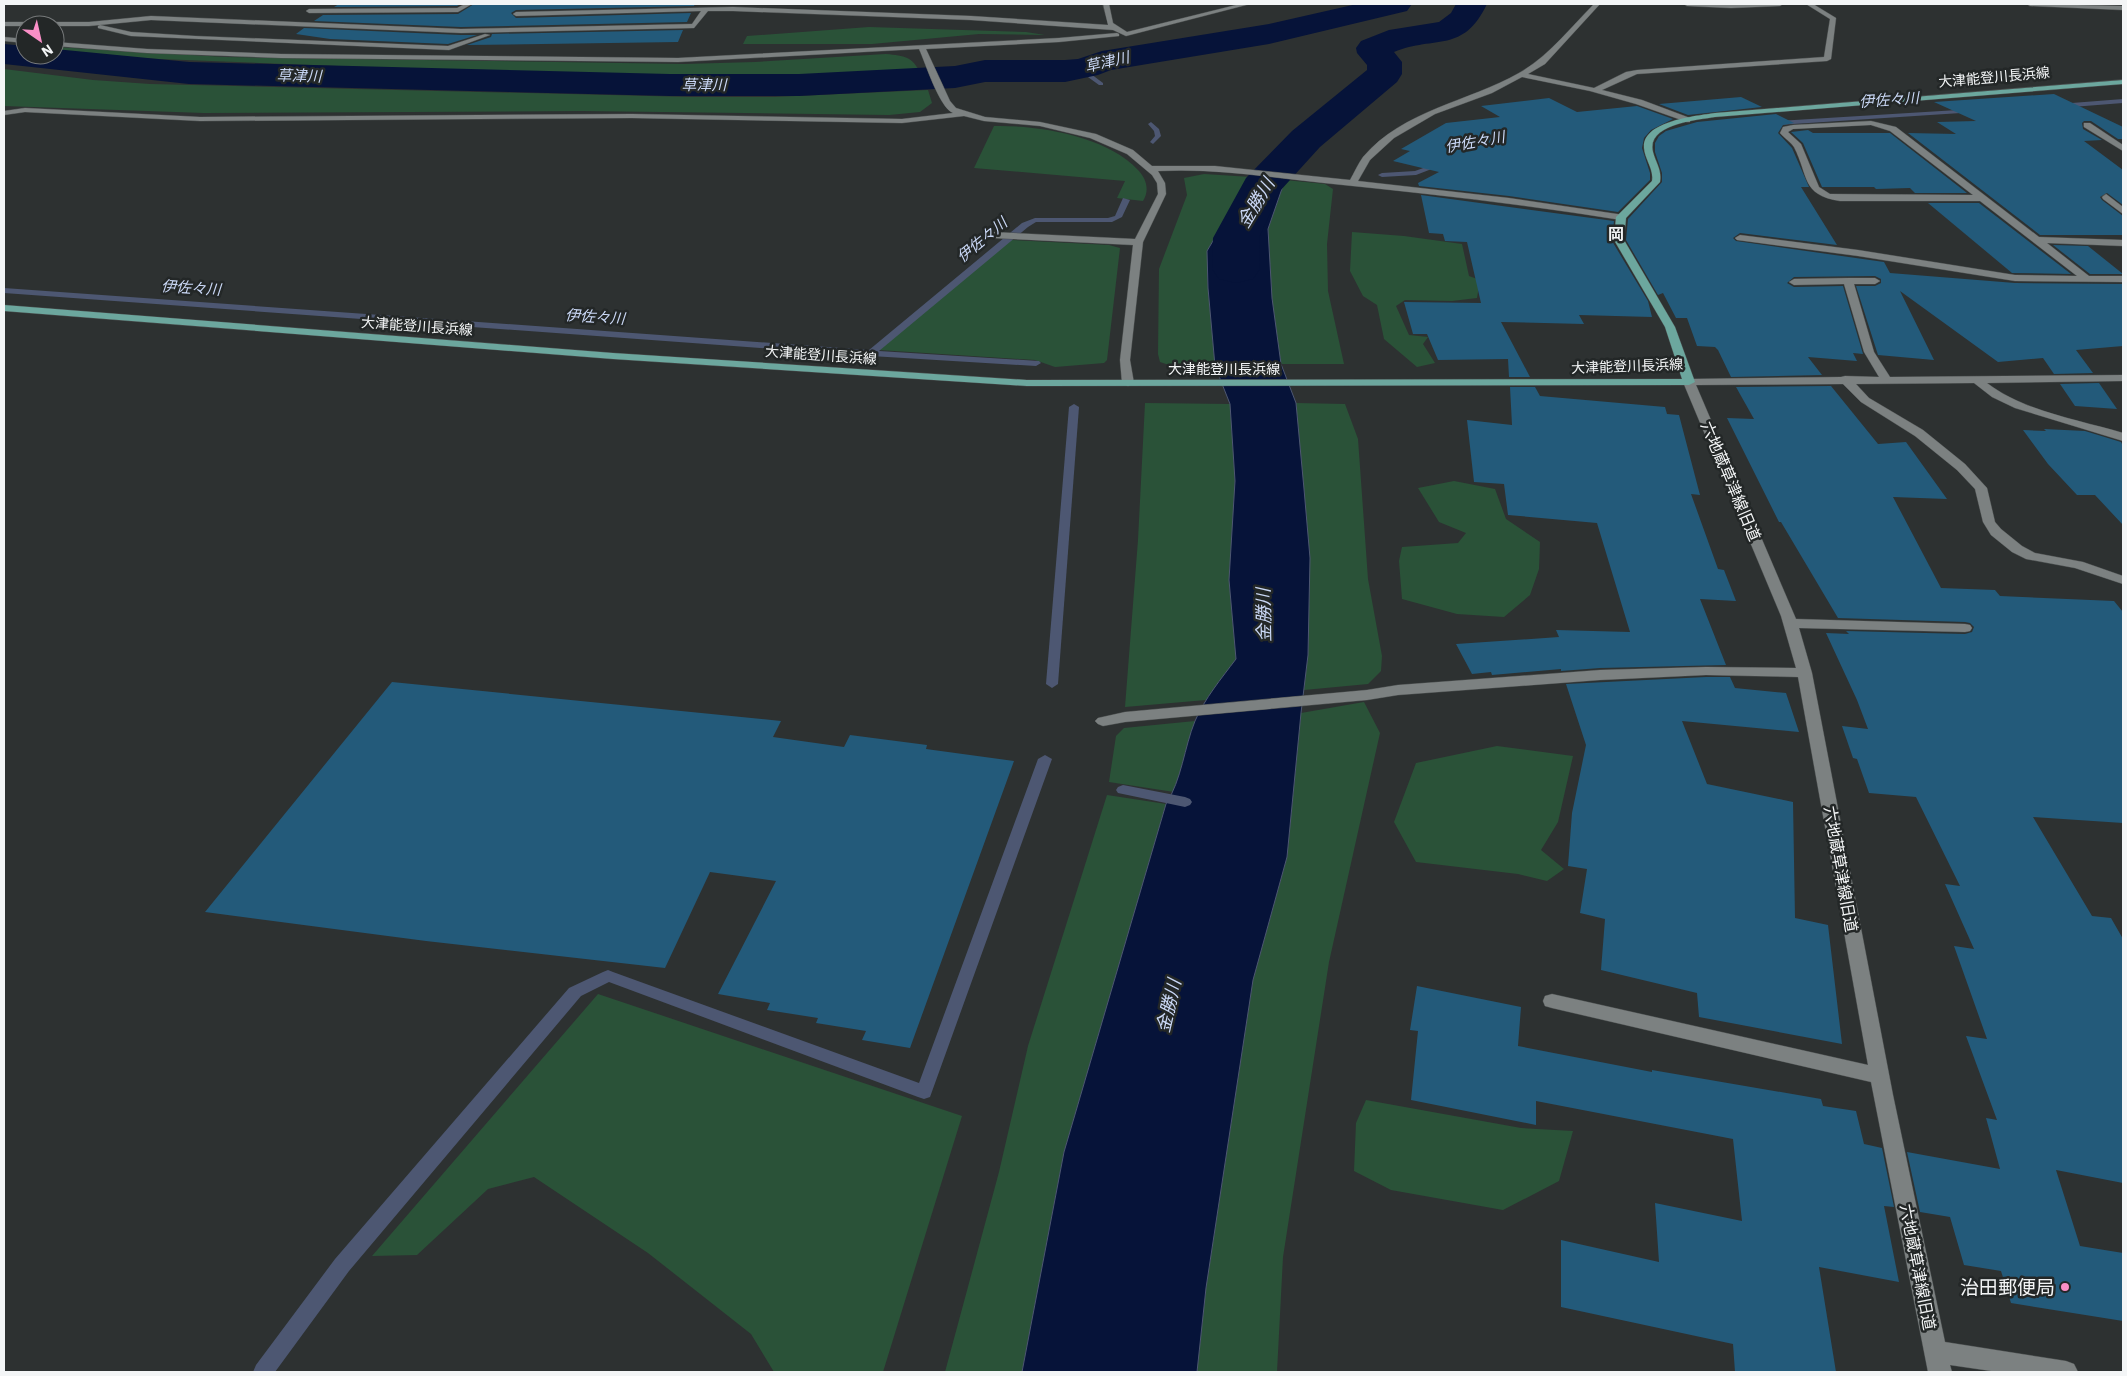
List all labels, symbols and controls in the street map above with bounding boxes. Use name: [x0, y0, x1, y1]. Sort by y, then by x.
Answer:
north arrow: [15, 15, 65, 65]
text: N: [38, 40, 57, 61]
water label: 草津川: [1083, 47, 1133, 76]
street label: 大津能登川長浜線: [1937, 63, 2051, 91]
water label: 草津川: [276, 66, 324, 85]
water label: 草津川: [681, 75, 728, 94]
water label: 伊佐々川: [1858, 88, 1922, 111]
water label: 伊佐々川: [1444, 127, 1508, 156]
water label: 金勝川: [1232, 172, 1280, 232]
water label: 伊佐々川: [953, 212, 1012, 266]
district label: 岡: [1608, 224, 1624, 244]
water label: 伊佐々川: [160, 276, 224, 299]
water label: 伊佐々川: [564, 305, 628, 328]
street label: 大津能登川長浜線: [361, 313, 473, 339]
street label: 大津能登川長浜線: [765, 342, 877, 368]
street label: 大津能登川長浜線: [1571, 355, 1683, 377]
street label: 大津能登川長浜線: [1168, 360, 1280, 378]
street label: 六地蔵草津線旧道: [1697, 418, 1765, 544]
water label: 金勝川: [1251, 586, 1275, 642]
street label: 六地蔵草津線旧道: [1820, 804, 1862, 934]
water label: 金勝川: [1151, 975, 1186, 1035]
street label: 六地蔵草津線旧道: [1896, 1202, 1940, 1332]
place label: 治田郵便局: [1960, 1275, 2055, 1299]
marker: 治田郵便局: [2059, 1281, 2071, 1293]

